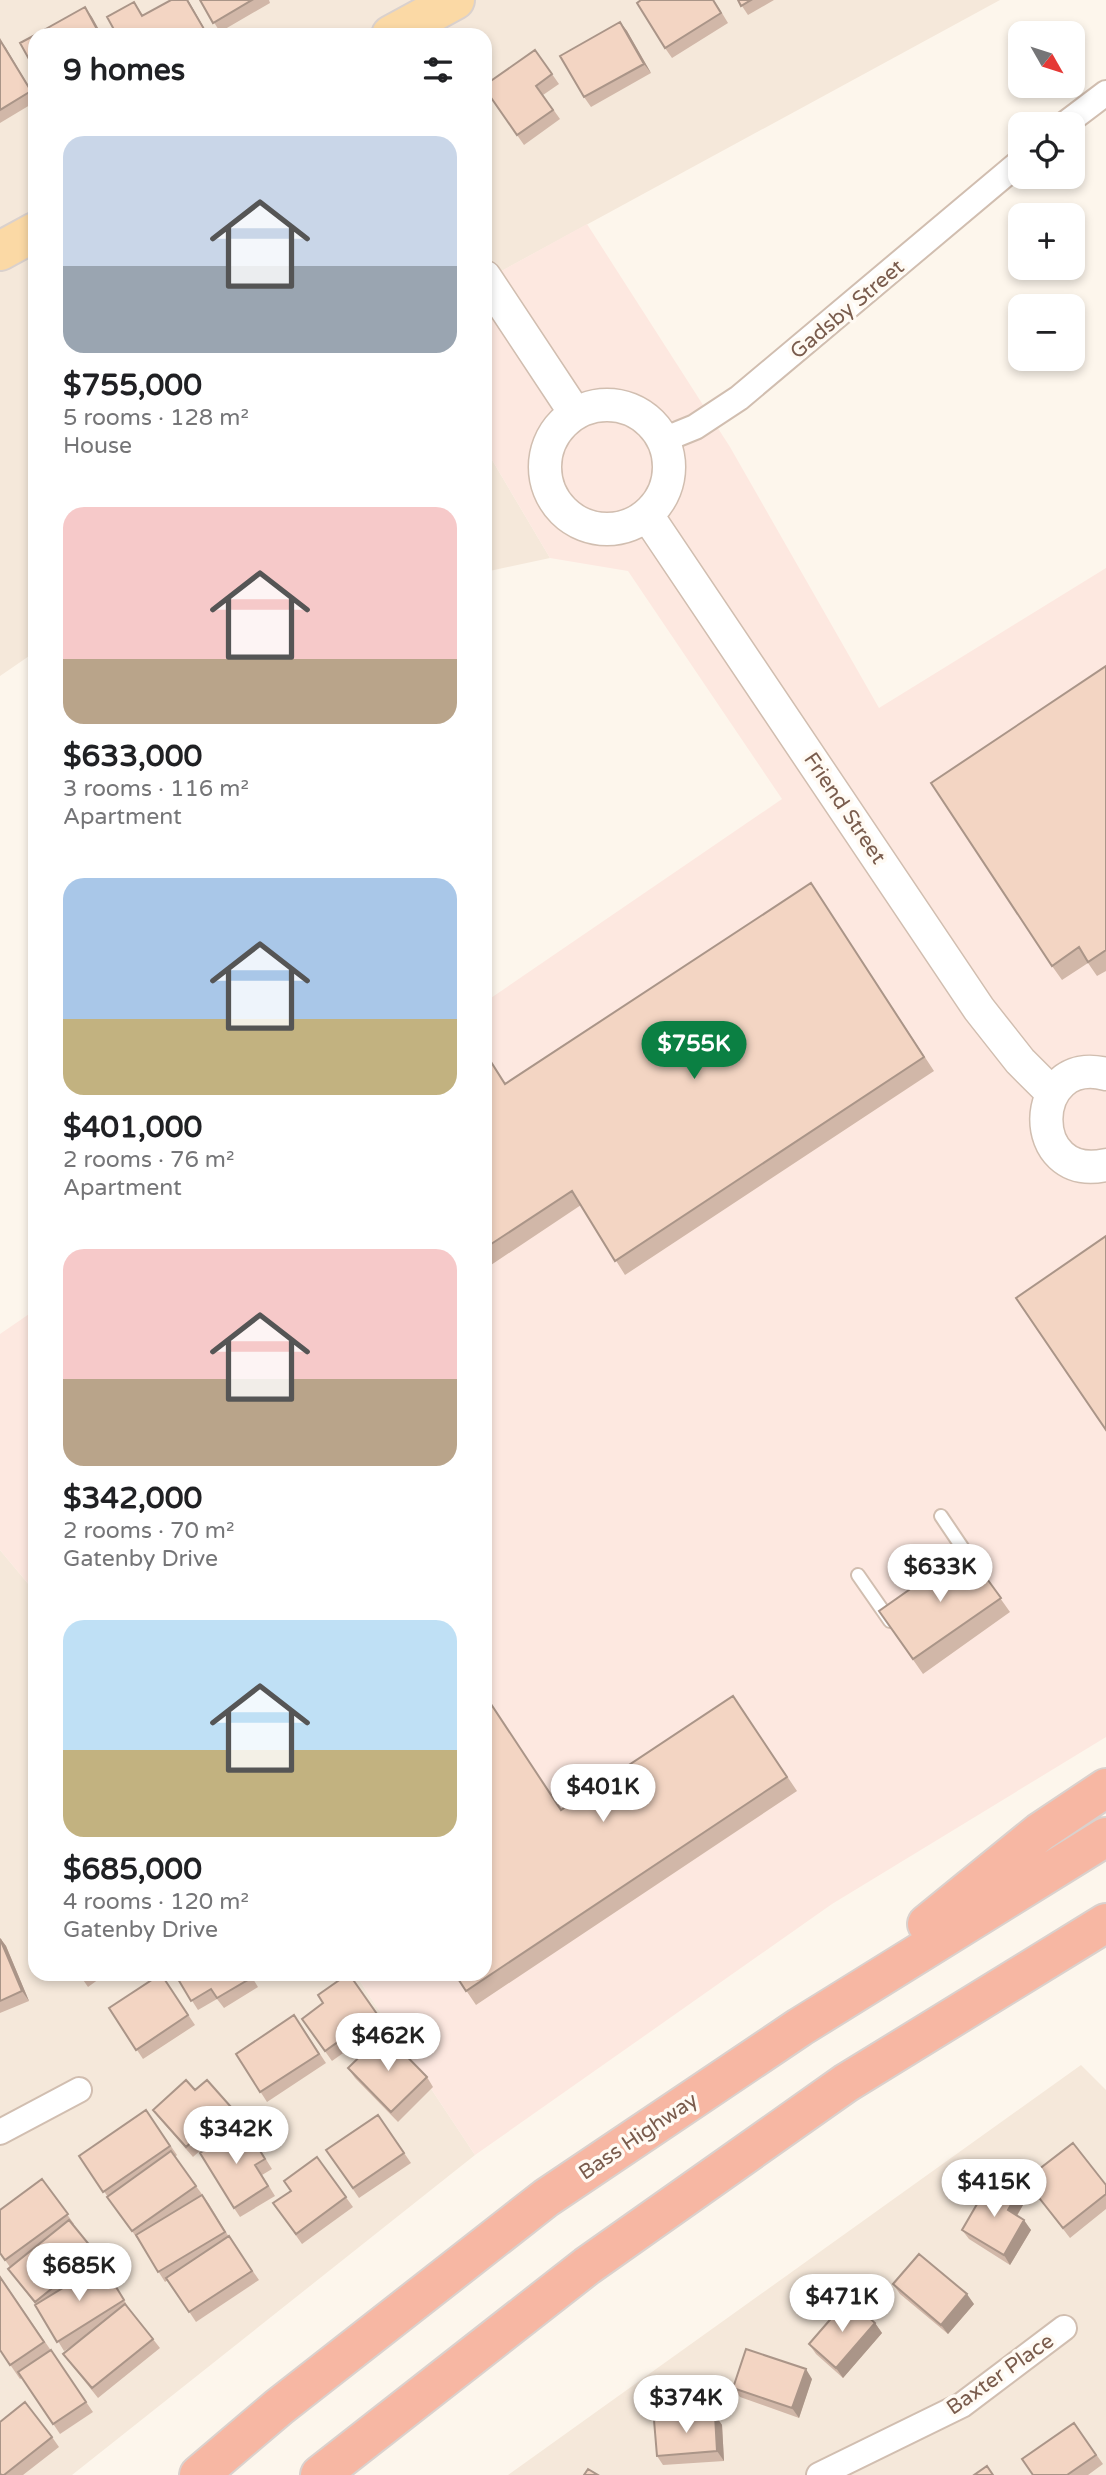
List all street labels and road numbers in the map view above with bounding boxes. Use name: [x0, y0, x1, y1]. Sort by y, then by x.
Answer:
street label: Gadsby Street: [785, 255, 909, 364]
street label: Friend Street: [798, 748, 891, 869]
street label: Bass Highway: [574, 2087, 703, 2185]
street label: Baxter Place: [942, 2328, 1059, 2420]

